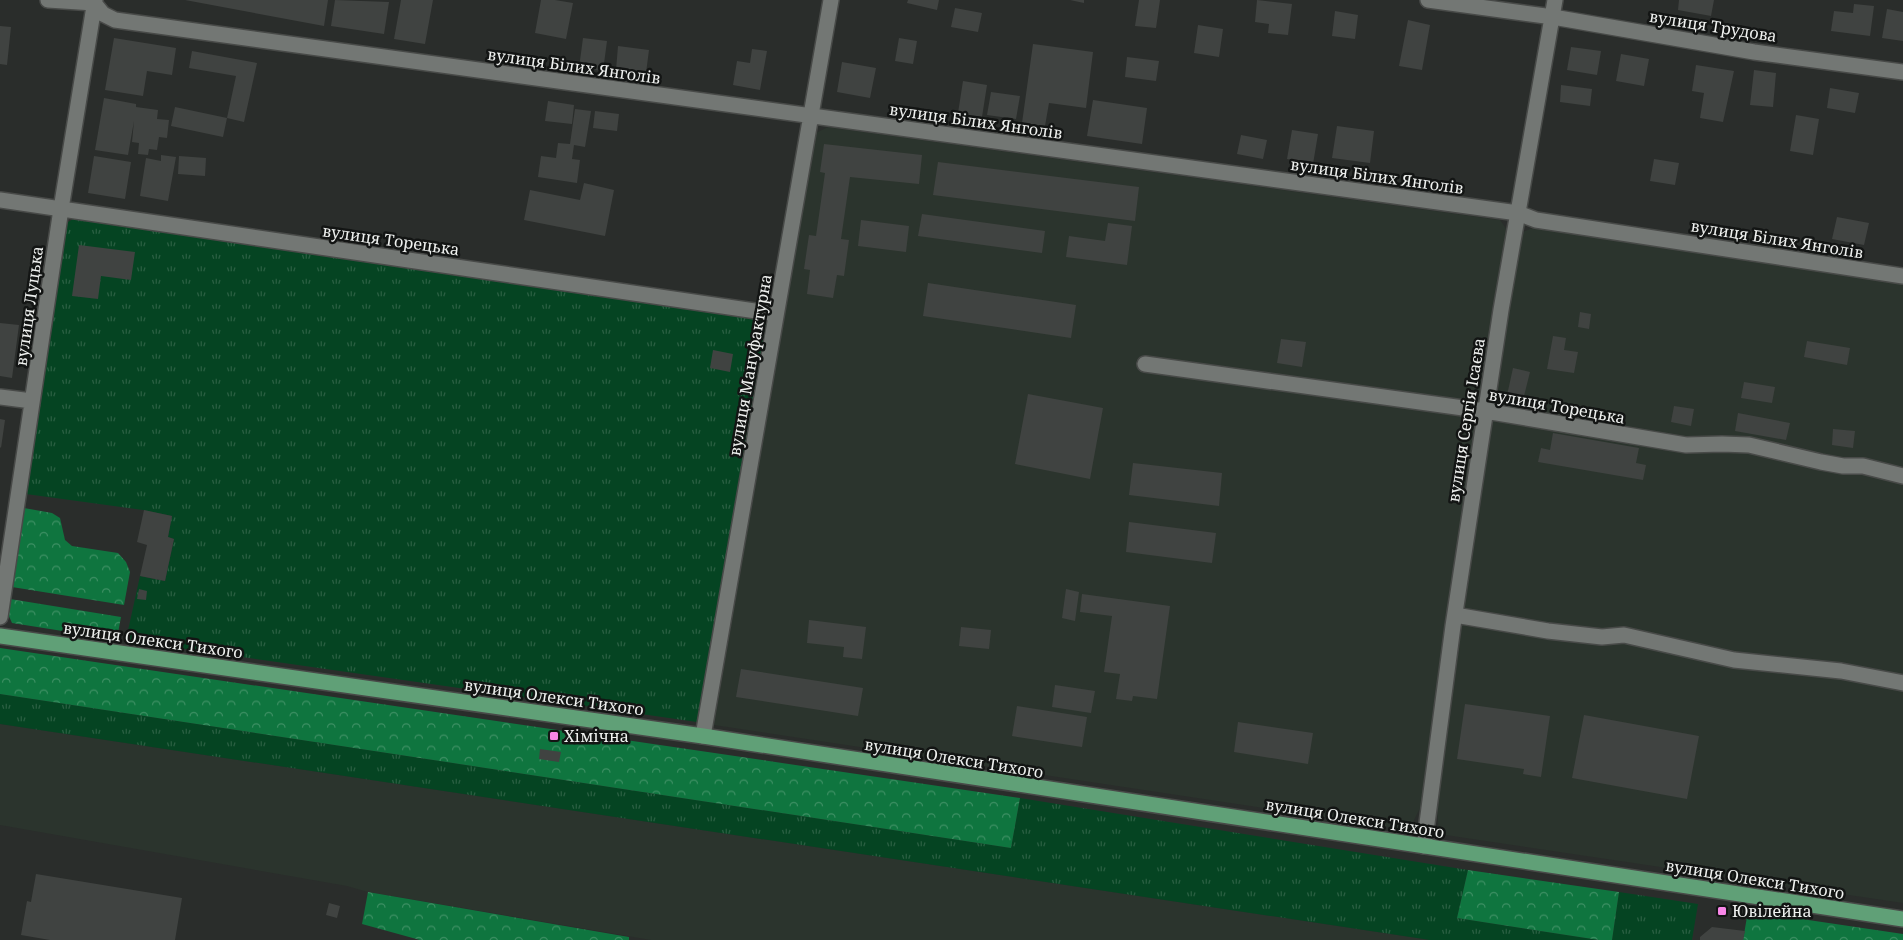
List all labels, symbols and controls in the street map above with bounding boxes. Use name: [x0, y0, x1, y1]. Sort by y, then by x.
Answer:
street label: вулиця Трудова: [1648, 5, 1778, 47]
street label: вулиця Білих Янголів: [486, 43, 662, 89]
street label: вулиця Білих Янголів: [888, 98, 1064, 144]
street label: вулиця Білих Янголів: [1289, 153, 1465, 199]
street label: вулиця Білих Янголів: [1689, 215, 1865, 264]
street label: вулиця Торецька: [321, 219, 461, 261]
street label: вулиця Луцька: [10, 245, 48, 367]
street label: вулиця Мануфактурна: [723, 272, 777, 458]
street label: вулиця Сергія Ісаєва: [1442, 336, 1490, 504]
street label: вулиця Торецька: [1487, 383, 1627, 429]
street label: вулиця Олекси Тихого: [62, 617, 244, 663]
street label: вулиця Олекси Тихого: [463, 674, 645, 720]
place label: Хімічна: [564, 725, 629, 747]
marker: Хімічна: [548, 730, 560, 742]
street label: вулиця Олекси Тихого: [863, 733, 1045, 783]
street label: вулиця Олекси Тихого: [1264, 793, 1446, 843]
street label: вулиця Олекси Тихого: [1664, 854, 1846, 904]
place label: Ювілейна: [1732, 900, 1812, 922]
marker: Ювілейна: [1716, 905, 1728, 917]

